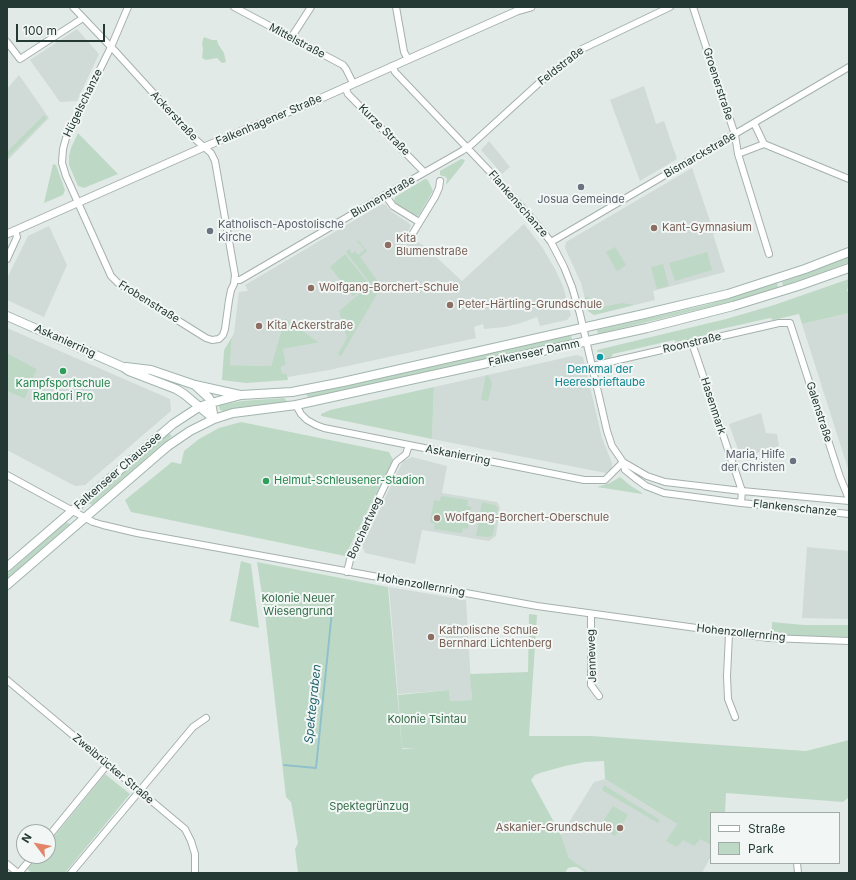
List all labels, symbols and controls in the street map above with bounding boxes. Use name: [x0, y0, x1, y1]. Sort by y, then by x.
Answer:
scale bar: [18, 16, 107, 42]
street label: Mittelstraße: [267, 21, 327, 61]
text: 100 m: [23, 23, 57, 38]
street label: Feldstraße: [535, 44, 587, 88]
street label: Groenerstraße: [700, 46, 736, 122]
street label: Hügelschanze: [61, 67, 105, 139]
street label: Ackerstraße: [148, 88, 200, 144]
street label: Falkenhagener Straße: [214, 92, 324, 148]
street label: Kurze Straße: [356, 102, 412, 158]
street label: Bismarckstraße: [662, 129, 738, 181]
street label: Flankenschanze: [485, 168, 551, 240]
street label: Blumenstraße: [349, 173, 417, 221]
marker: Josua Gemeinde: [576, 182, 586, 192]
place label: Josua Gemeinde: [537, 193, 625, 207]
place label: Katholisch-Apostolische Kirche: [218, 218, 344, 244]
place label: Kant-Gymnasium: [662, 221, 752, 235]
marker: Kant-Gymnasium: [649, 223, 659, 233]
marker: Katholisch-Apostolische Kirche: [205, 226, 215, 236]
place label: Kita Blumenstraße: [396, 232, 468, 258]
marker: Kita Blumenstraße: [383, 240, 393, 250]
street label: Frobenstraße: [116, 278, 182, 326]
place label: Wolfgang-Borchert-Schule: [319, 281, 459, 295]
marker: Wolfgang-Borchert-Schule: [306, 283, 316, 293]
place label: Peter-Härtling-Grundschule: [458, 298, 602, 312]
marker: Peter-Härtling-Grundschule: [445, 300, 455, 310]
place label: Kita Ackerstraße: [267, 319, 353, 333]
marker: Kita Ackerstraße: [254, 321, 264, 331]
street label: Askanierring: [32, 322, 98, 360]
street label: Roonstraße: [662, 330, 722, 356]
street label: Falkenseer Damm: [487, 337, 581, 369]
marker: Denkmal der Heeresbrieftaube: [595, 352, 605, 362]
place label: Denkmal der Heeresbrieftaube: [555, 363, 645, 389]
marker: Kampfsportschule Randori Pro: [58, 366, 68, 376]
street label: Hasenmark: [698, 376, 728, 436]
place label: Kampfsportschule Randori Pro: [16, 377, 110, 403]
street label: Galenstraße: [803, 380, 835, 444]
street label: Falkenseer Chaussee: [72, 430, 164, 512]
street label: Askanierring: [424, 442, 492, 468]
place label: Maria, Hilfe der Christen: [721, 448, 785, 474]
marker: Maria, Hilfe der Christen: [788, 456, 798, 466]
place label: Helmut-Schleusener-Stadion: [274, 474, 425, 488]
marker: Helmut-Schleusener-Stadion: [261, 476, 271, 486]
street label: Borchertweg: [345, 495, 385, 561]
street label: Flankenschanze: [752, 497, 838, 519]
place label: Wolfgang-Borchert-Oberschule: [445, 511, 609, 525]
marker: Wolfgang-Borchert-Oberschule: [432, 513, 442, 523]
street label: Hohenzollernring: [376, 571, 466, 599]
park label: Kolonie Neuer Wiesengrund: [261, 592, 335, 618]
street label: Hohenzollernring: [696, 622, 786, 644]
place label: Katholische Schule Bernhard Lichtenberg: [439, 624, 552, 650]
street label: Jenneweg: [584, 629, 600, 683]
marker: Katholische Schule Bernhard Lichtenberg: [426, 632, 436, 642]
water label: Spektegraben: [302, 664, 324, 744]
park label: Kolonie Tsintau: [387, 713, 467, 727]
street label: Zweibrücker Straße: [70, 731, 156, 807]
park label: Spektegrünzug: [329, 800, 409, 814]
legend: [710, 812, 840, 864]
place label: Askanier-Grundschule: [496, 821, 612, 835]
text: Straße: [748, 821, 785, 836]
marker: Askanier-Grundschule: [615, 823, 625, 833]
north arrow: [16, 824, 56, 864]
text: N: [19, 831, 35, 845]
text: Park: [748, 841, 774, 856]

